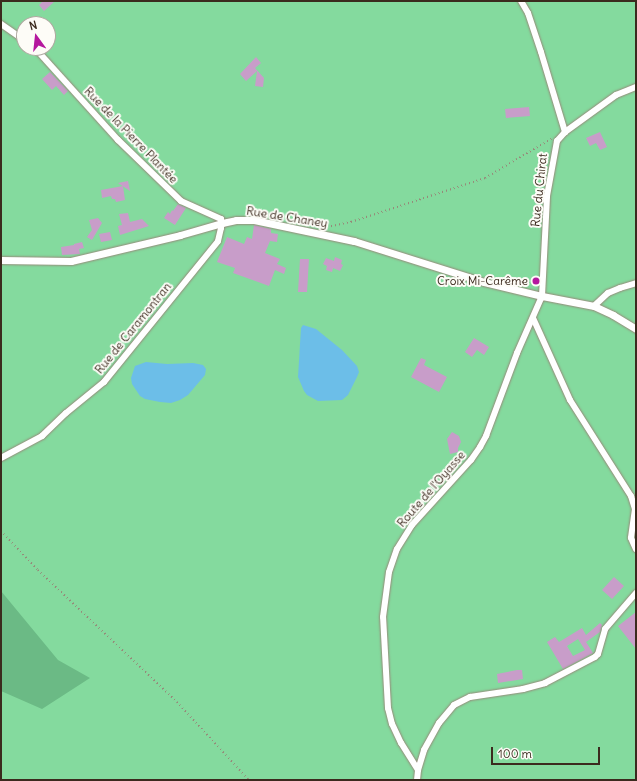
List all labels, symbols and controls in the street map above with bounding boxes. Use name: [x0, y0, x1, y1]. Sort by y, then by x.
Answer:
north arrow: [16, 16, 56, 56]
text: N: [28, 18, 39, 33]
street label: Rue de la Pierre Plantée: [81, 84, 181, 186]
street label: Rue du Chirat: [528, 152, 550, 228]
street label: Rue de Chaney: [245, 203, 329, 231]
place label: Croix Mi-Carême: [437, 274, 528, 288]
marker: Croix Mi-Carême: [531, 276, 541, 286]
street label: Rue de Caramontran: [92, 280, 174, 376]
street label: Route de l'Oyasse: [394, 448, 468, 530]
scale bar: [493, 739, 602, 765]
text: 100 m: [498, 746, 532, 761]

